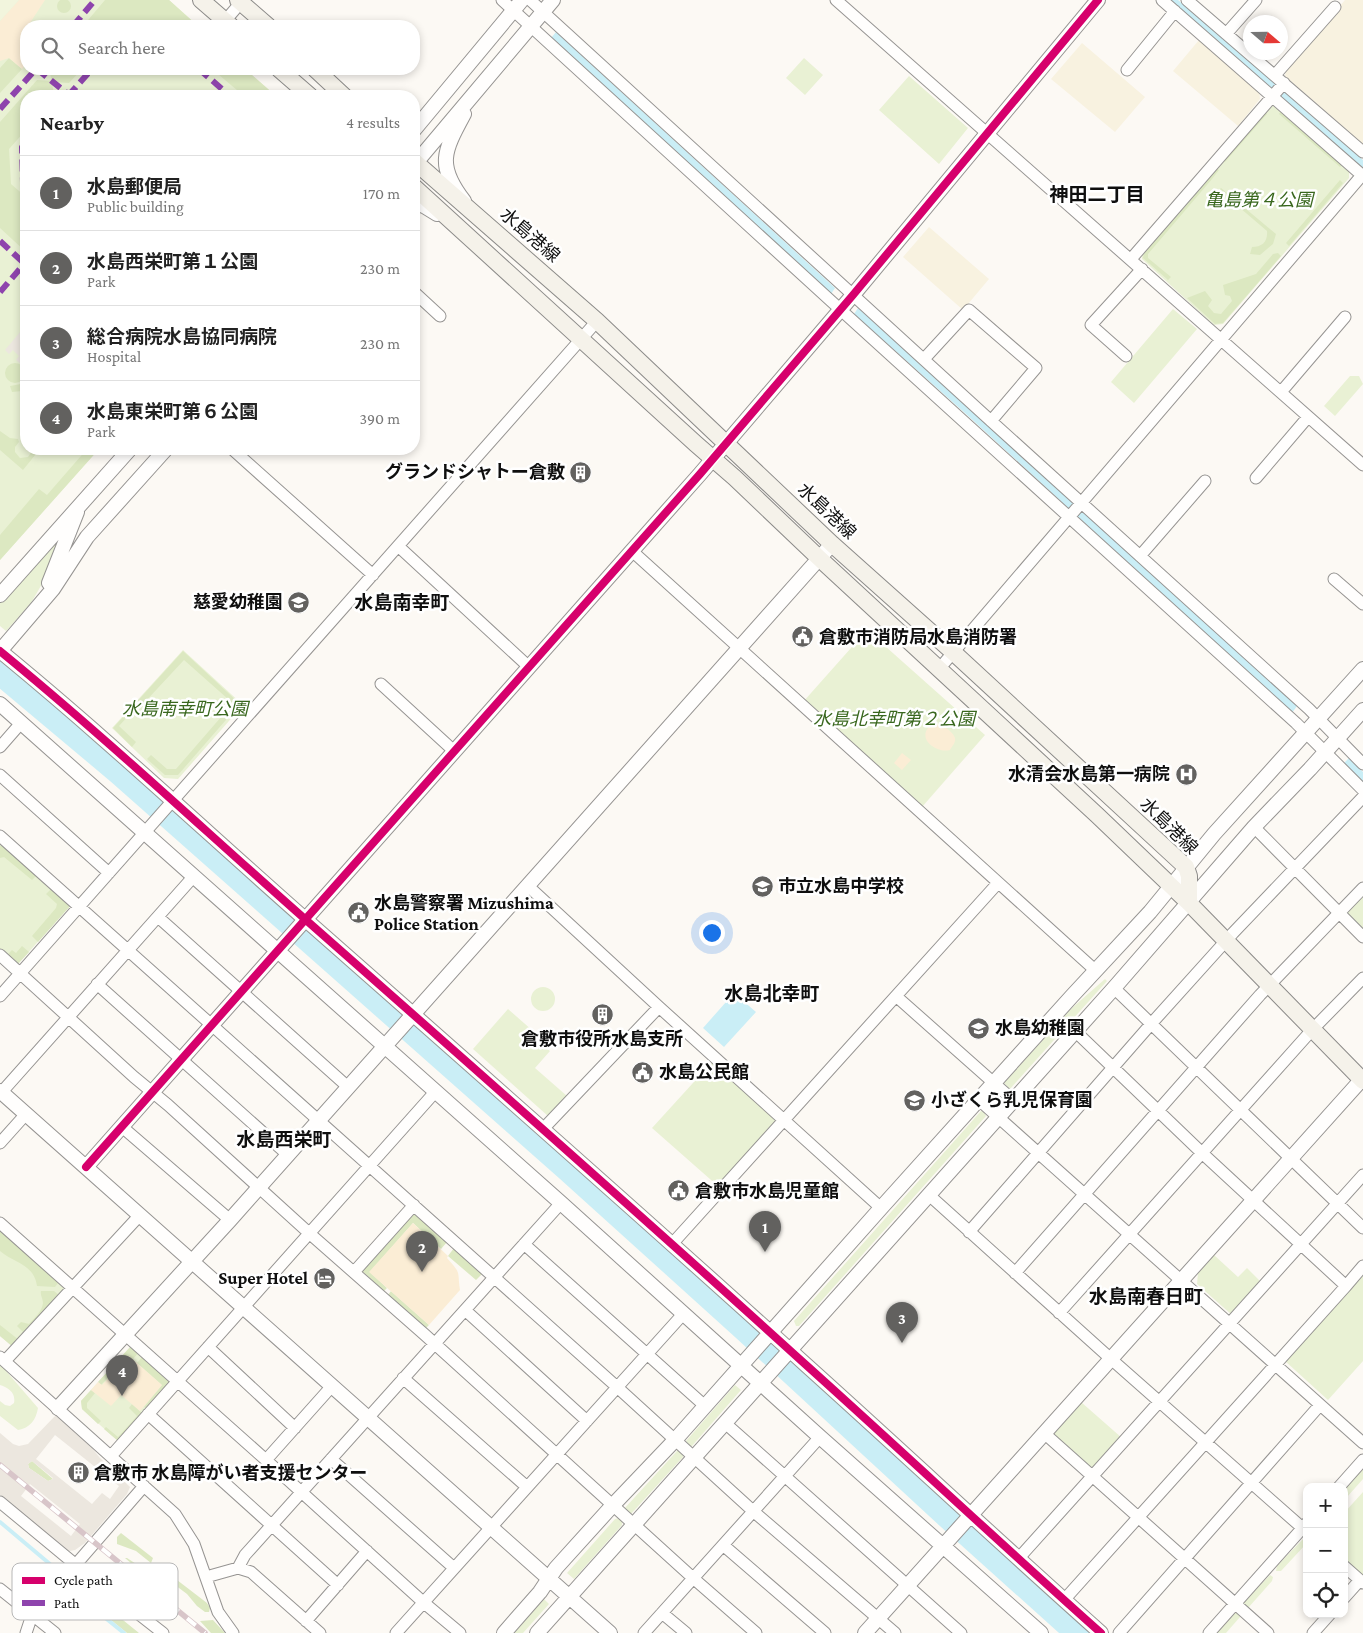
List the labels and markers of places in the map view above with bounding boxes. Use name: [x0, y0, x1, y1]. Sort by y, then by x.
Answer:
building icon: グランドシャトー倉敷: [569, 460, 593, 484]
place label: グランドシャトー倉敷: [385, 462, 565, 482]
school or university icon: 慈愛幼稚園: [287, 590, 311, 614]
place label: 慈愛幼稚園: [193, 592, 283, 612]
public building icon: 倉敷市消防局水島消防署: [791, 625, 815, 649]
place label: 倉敷市消防局水島消防署: [819, 627, 1017, 647]
hospital icon: 水清会水島第一病院: [1174, 762, 1198, 786]
place label: 水清会水島第一病院: [1008, 764, 1170, 784]
school or university icon: 市立水島中学校: [750, 874, 774, 898]
place label: 市立水島中学校: [778, 876, 904, 896]
place label: 水島警察署 Mizushima Police Station: [374, 893, 554, 934]
public building icon: 水島警察署 Mizushima Police Station: [346, 901, 370, 925]
building icon: 倉敷市役所水島支所: [590, 1002, 614, 1026]
school or university icon: 水島幼稚園: [967, 1016, 991, 1040]
place label: 水島幼稚園: [995, 1018, 1085, 1038]
place label: 倉敷市役所水島支所: [521, 1029, 683, 1049]
public building icon: 水島公民館: [631, 1060, 655, 1084]
place label: 水島公民館: [659, 1062, 749, 1082]
school or university icon: 小ざくら乳児保育園: [903, 1088, 927, 1112]
place label: 小ざくら乳児保育園: [931, 1090, 1093, 1110]
public building icon: 倉敷市水島児童館: [667, 1179, 691, 1203]
place label: 倉敷市水島児童館: [695, 1181, 839, 1201]
pin: 1: [749, 1211, 781, 1252]
pin: 2: [406, 1231, 438, 1272]
hotel icon: Super Hotel: [312, 1266, 336, 1290]
place label: Super Hotel: [218, 1268, 308, 1288]
pin: 3: [886, 1302, 918, 1343]
pin: 4: [106, 1355, 138, 1396]
building icon: 倉敷市 水島障がい者支援センター: [66, 1461, 90, 1485]
place label: 倉敷市 水島障がい者支援センター: [94, 1463, 367, 1483]

